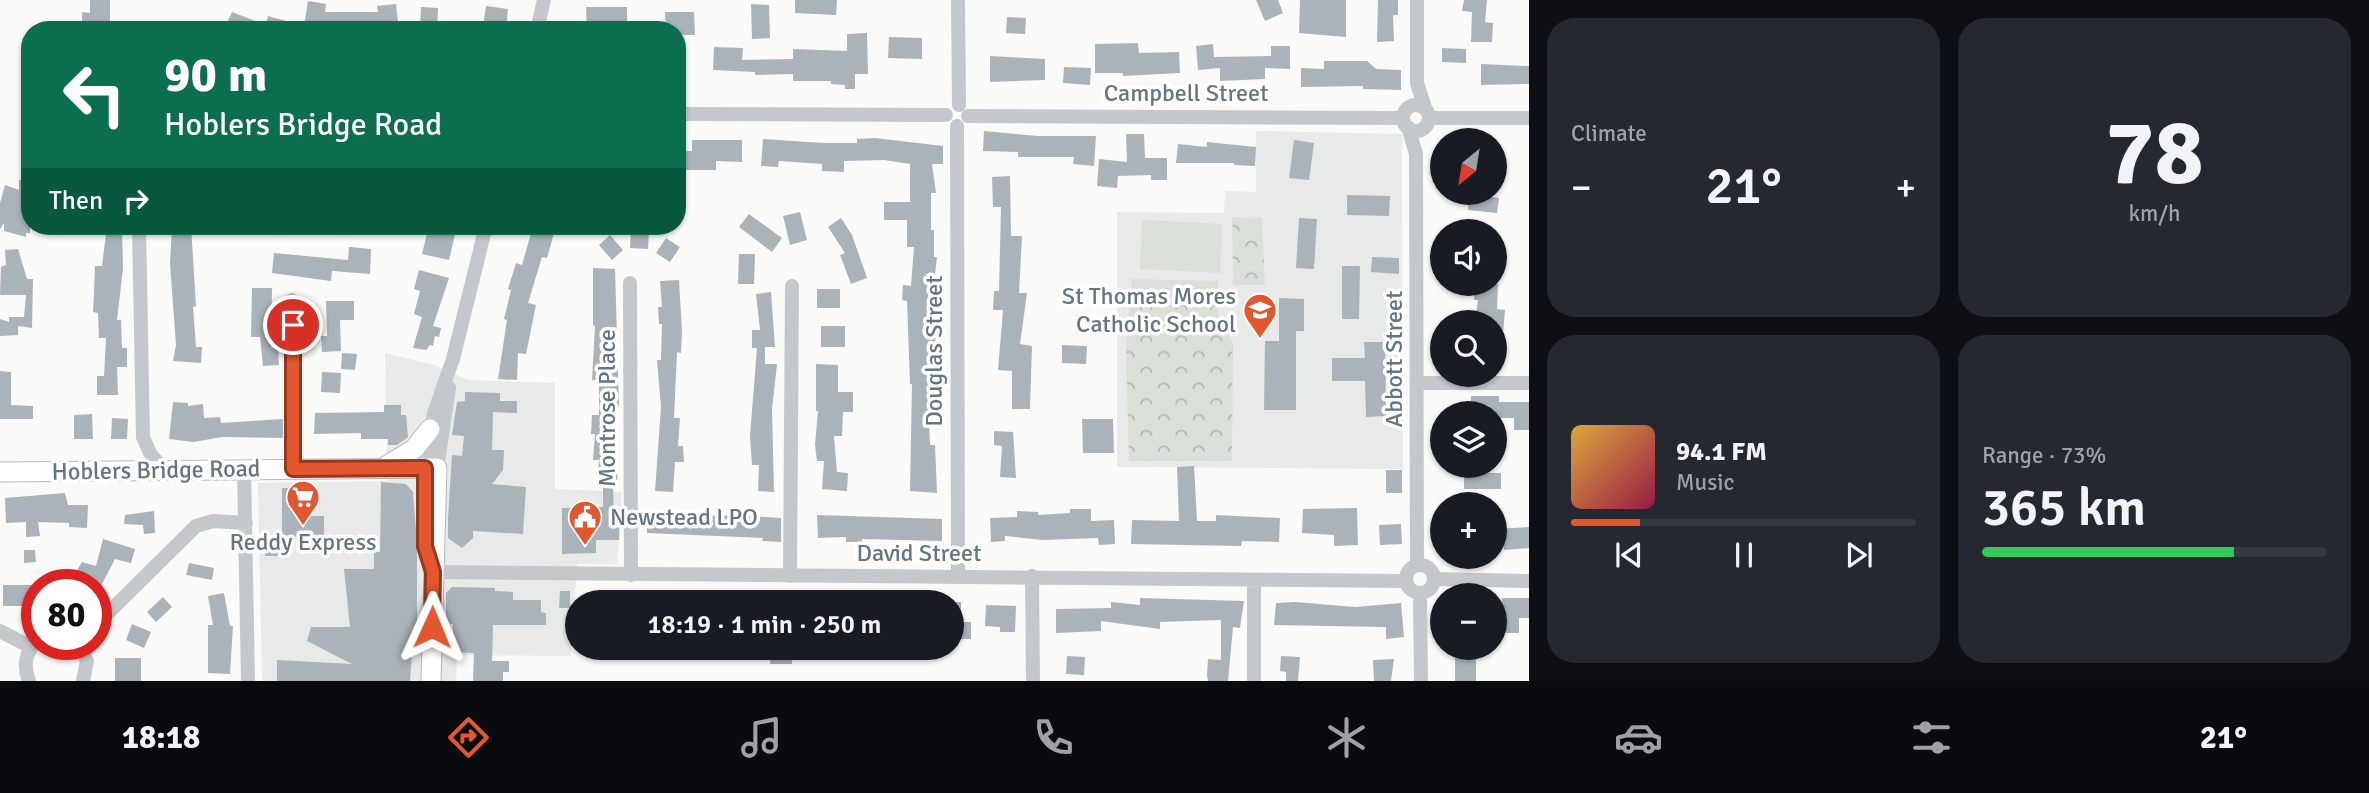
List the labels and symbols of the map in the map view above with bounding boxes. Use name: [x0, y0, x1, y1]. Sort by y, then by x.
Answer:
street label: Campbell Street: [1104, 78, 1268, 108]
north arrow: [1430, 128, 1507, 205]
street label: Douglas Street: [919, 275, 949, 427]
place label: St Thomas Mores Catholic School: [1062, 281, 1236, 339]
school or university icon: St Thomas Mores Catholic School: [1241, 291, 1279, 340]
street label: Abbott Street: [1379, 291, 1409, 427]
pin: [263, 295, 323, 355]
street label: Montrose Place: [592, 329, 622, 487]
street label: Hoblers Bridge Road: [51, 453, 261, 487]
supermarket icon: Reddy Express: [284, 478, 322, 527]
public building icon: Newstead LPO: [566, 498, 604, 547]
place label: Newstead LPO: [610, 502, 758, 532]
place label: Reddy Express: [230, 527, 376, 557]
street label: David Street: [857, 538, 981, 568]
speed limit sign: 80: [21, 569, 112, 660]
position arrow: [395, 590, 469, 664]

